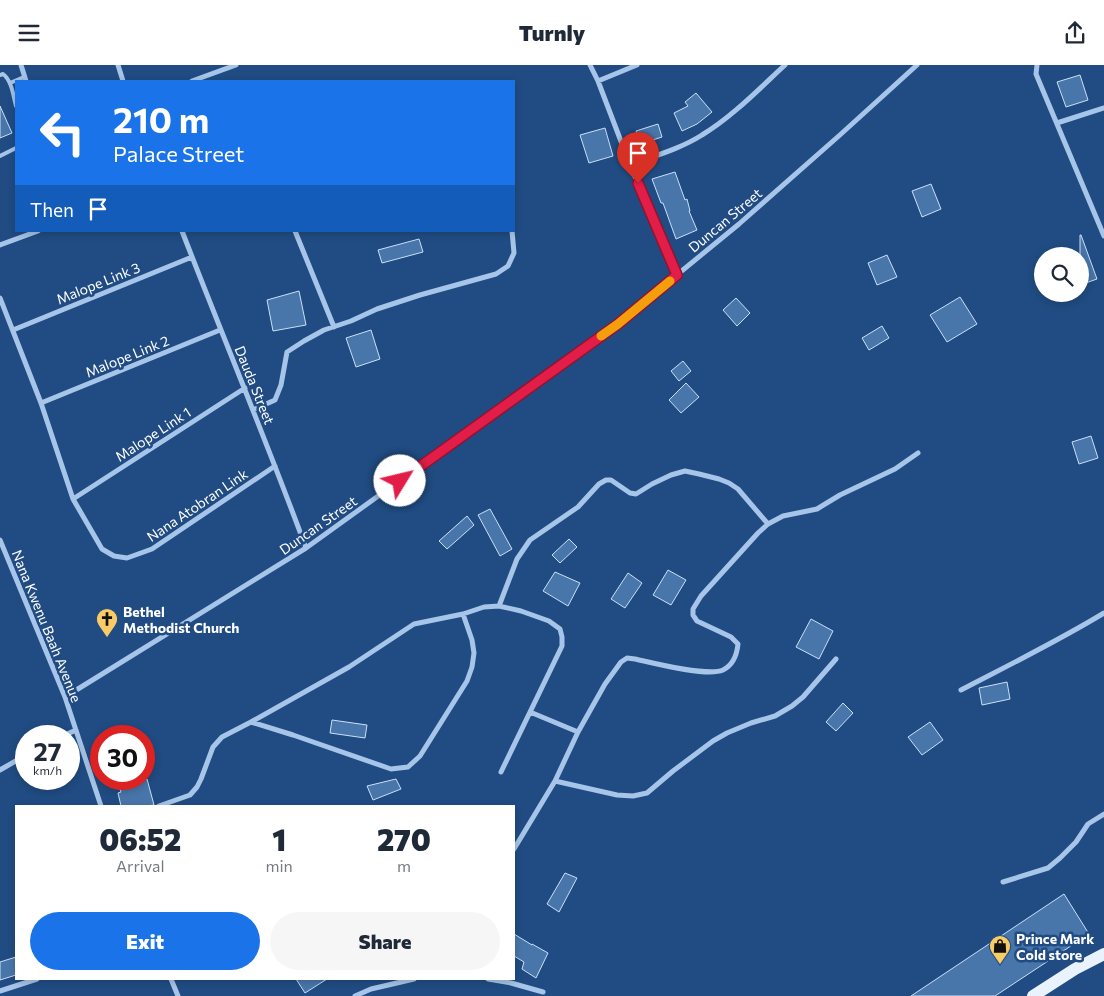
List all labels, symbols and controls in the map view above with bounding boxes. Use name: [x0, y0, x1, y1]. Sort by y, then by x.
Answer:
icon: menu: [15, 19, 43, 47]
text: Turnly: [519, 19, 585, 46]
icon: share: [1061, 19, 1089, 47]
text: 210 m: [113, 97, 209, 140]
icon: left: [30, 100, 95, 165]
pin: [617, 132, 659, 183]
icon: arrive: [624, 139, 652, 167]
text: Palace Street: [113, 140, 244, 167]
street label: Duncan Street: [685, 184, 765, 256]
icon: arrive: [84, 195, 112, 223]
text: Then: [30, 198, 74, 221]
map controls: [1034, 247, 1089, 302]
button: search: [1034, 247, 1089, 302]
street label: Malope Link 3: [54, 258, 142, 308]
street label: Malope Link 2: [83, 331, 171, 380]
street label: Dauda Street: [232, 343, 279, 427]
street label: Malope Link 1: [112, 403, 194, 465]
position arrow: [373, 454, 425, 506]
street label: Nana Atobran Link: [143, 465, 251, 545]
street label: Duncan Street: [276, 492, 360, 558]
street label: Nana Kwenu Baah Avenue: [9, 547, 85, 705]
place label: Bethel Methodist Church: [123, 603, 239, 636]
church icon: Bethel Methodist Church: [95, 607, 119, 638]
speed limit sign: 30: [90, 725, 155, 790]
text: 27: [34, 736, 61, 766]
text: km/h: [33, 763, 62, 777]
text: 06:52: [99, 820, 181, 857]
text: 1: [272, 820, 286, 857]
text: 270: [377, 820, 431, 857]
text: Arrival: [116, 856, 164, 875]
text: min: [266, 856, 293, 875]
text: m: [397, 856, 411, 875]
button: Exit: [30, 912, 260, 970]
button: Share: [270, 912, 500, 970]
place label: Prince Mark Cold store: [1016, 930, 1094, 963]
shop icon: Prince Mark Cold store: [988, 934, 1012, 965]

